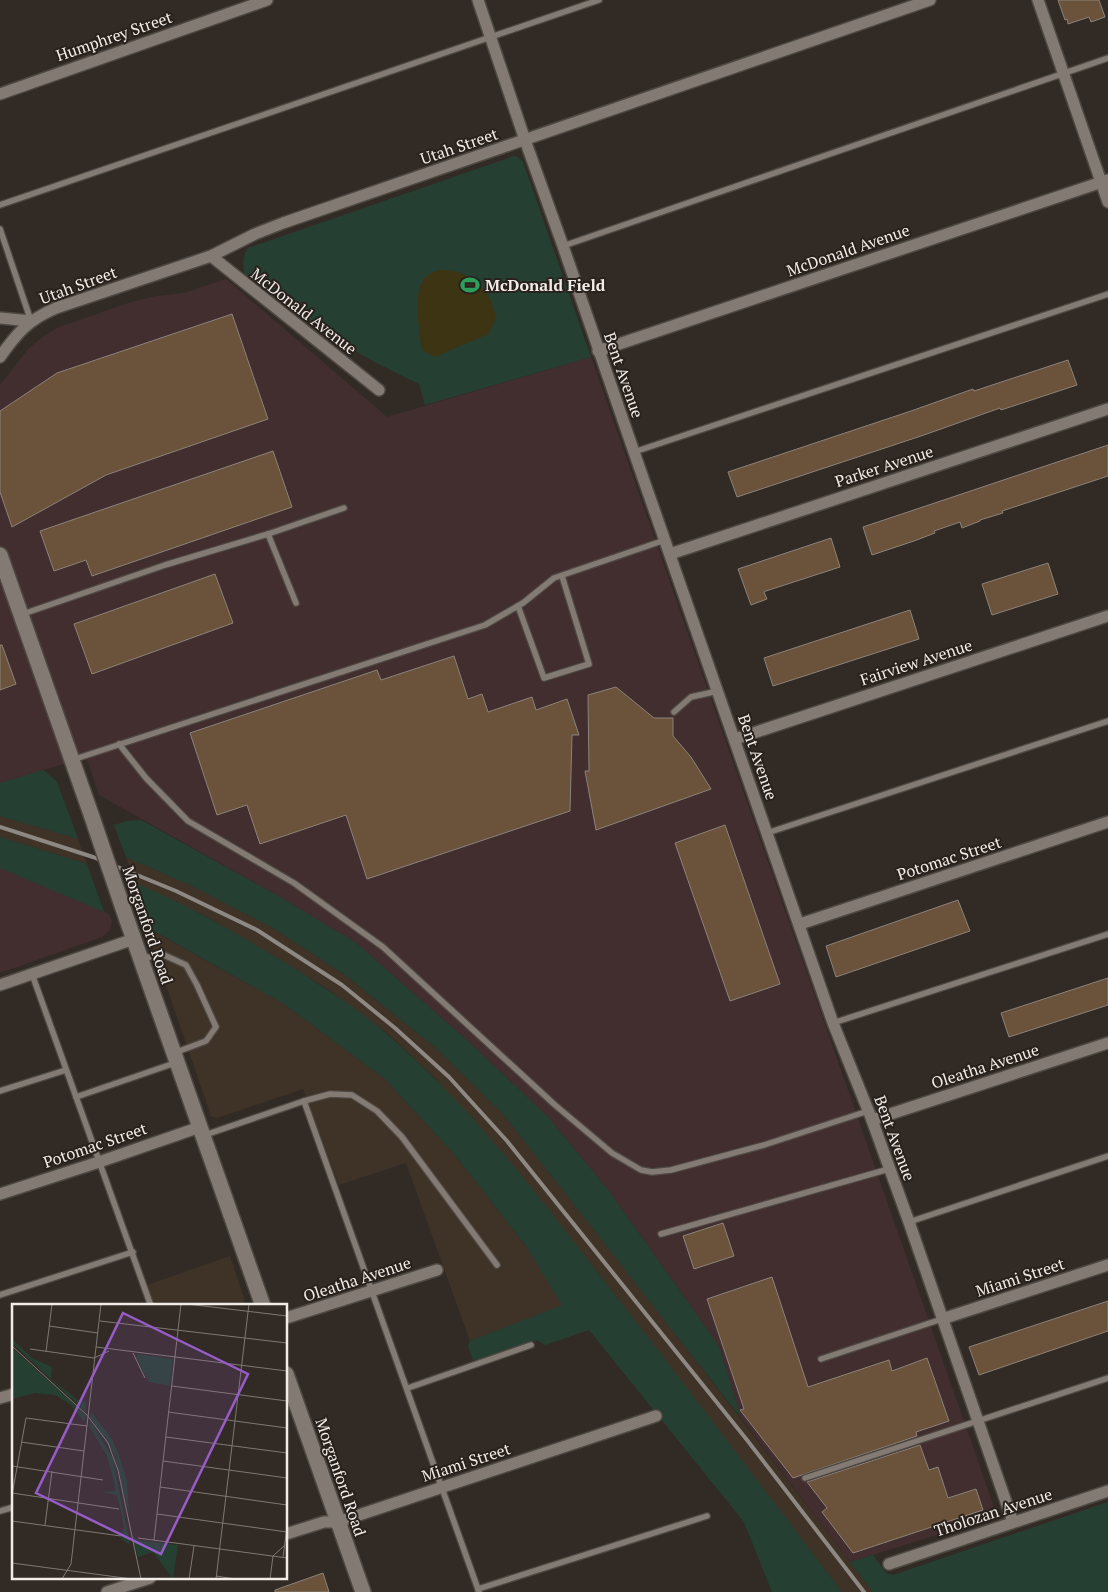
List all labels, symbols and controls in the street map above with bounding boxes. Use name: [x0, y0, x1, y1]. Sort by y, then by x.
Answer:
street label: Humphrey Street: [53, 6, 175, 66]
street label: Utah Street: [417, 122, 501, 170]
street label: McDonald Avenue: [784, 219, 912, 281]
street label: Utah Street: [36, 261, 120, 309]
street label: McDonald Avenue: [246, 263, 362, 359]
sports icon: McDonald Field: [459, 274, 481, 296]
place label: McDonald Field: [485, 274, 606, 296]
street label: Bent Avenue: [599, 329, 649, 421]
street label: Parker Avenue: [832, 440, 936, 492]
street label: Fairview Avenue: [857, 634, 975, 690]
street label: Bent Avenue: [733, 711, 783, 803]
street label: Potomac Street: [894, 831, 1004, 885]
street label: Morganford Road: [117, 863, 179, 987]
street label: Oleatha Avenue: [928, 1038, 1042, 1094]
street label: Bent Avenue: [869, 1092, 921, 1184]
street label: Potomac Street: [40, 1117, 150, 1173]
street label: Oleatha Avenue: [300, 1251, 414, 1307]
street label: Miami Street: [973, 1252, 1067, 1302]
inset map: [12, 1304, 288, 1580]
street label: Morganford Road: [310, 1415, 372, 1539]
street label: Miami Street: [419, 1437, 513, 1487]
street label: Tholozan Avenue: [931, 1483, 1055, 1541]

